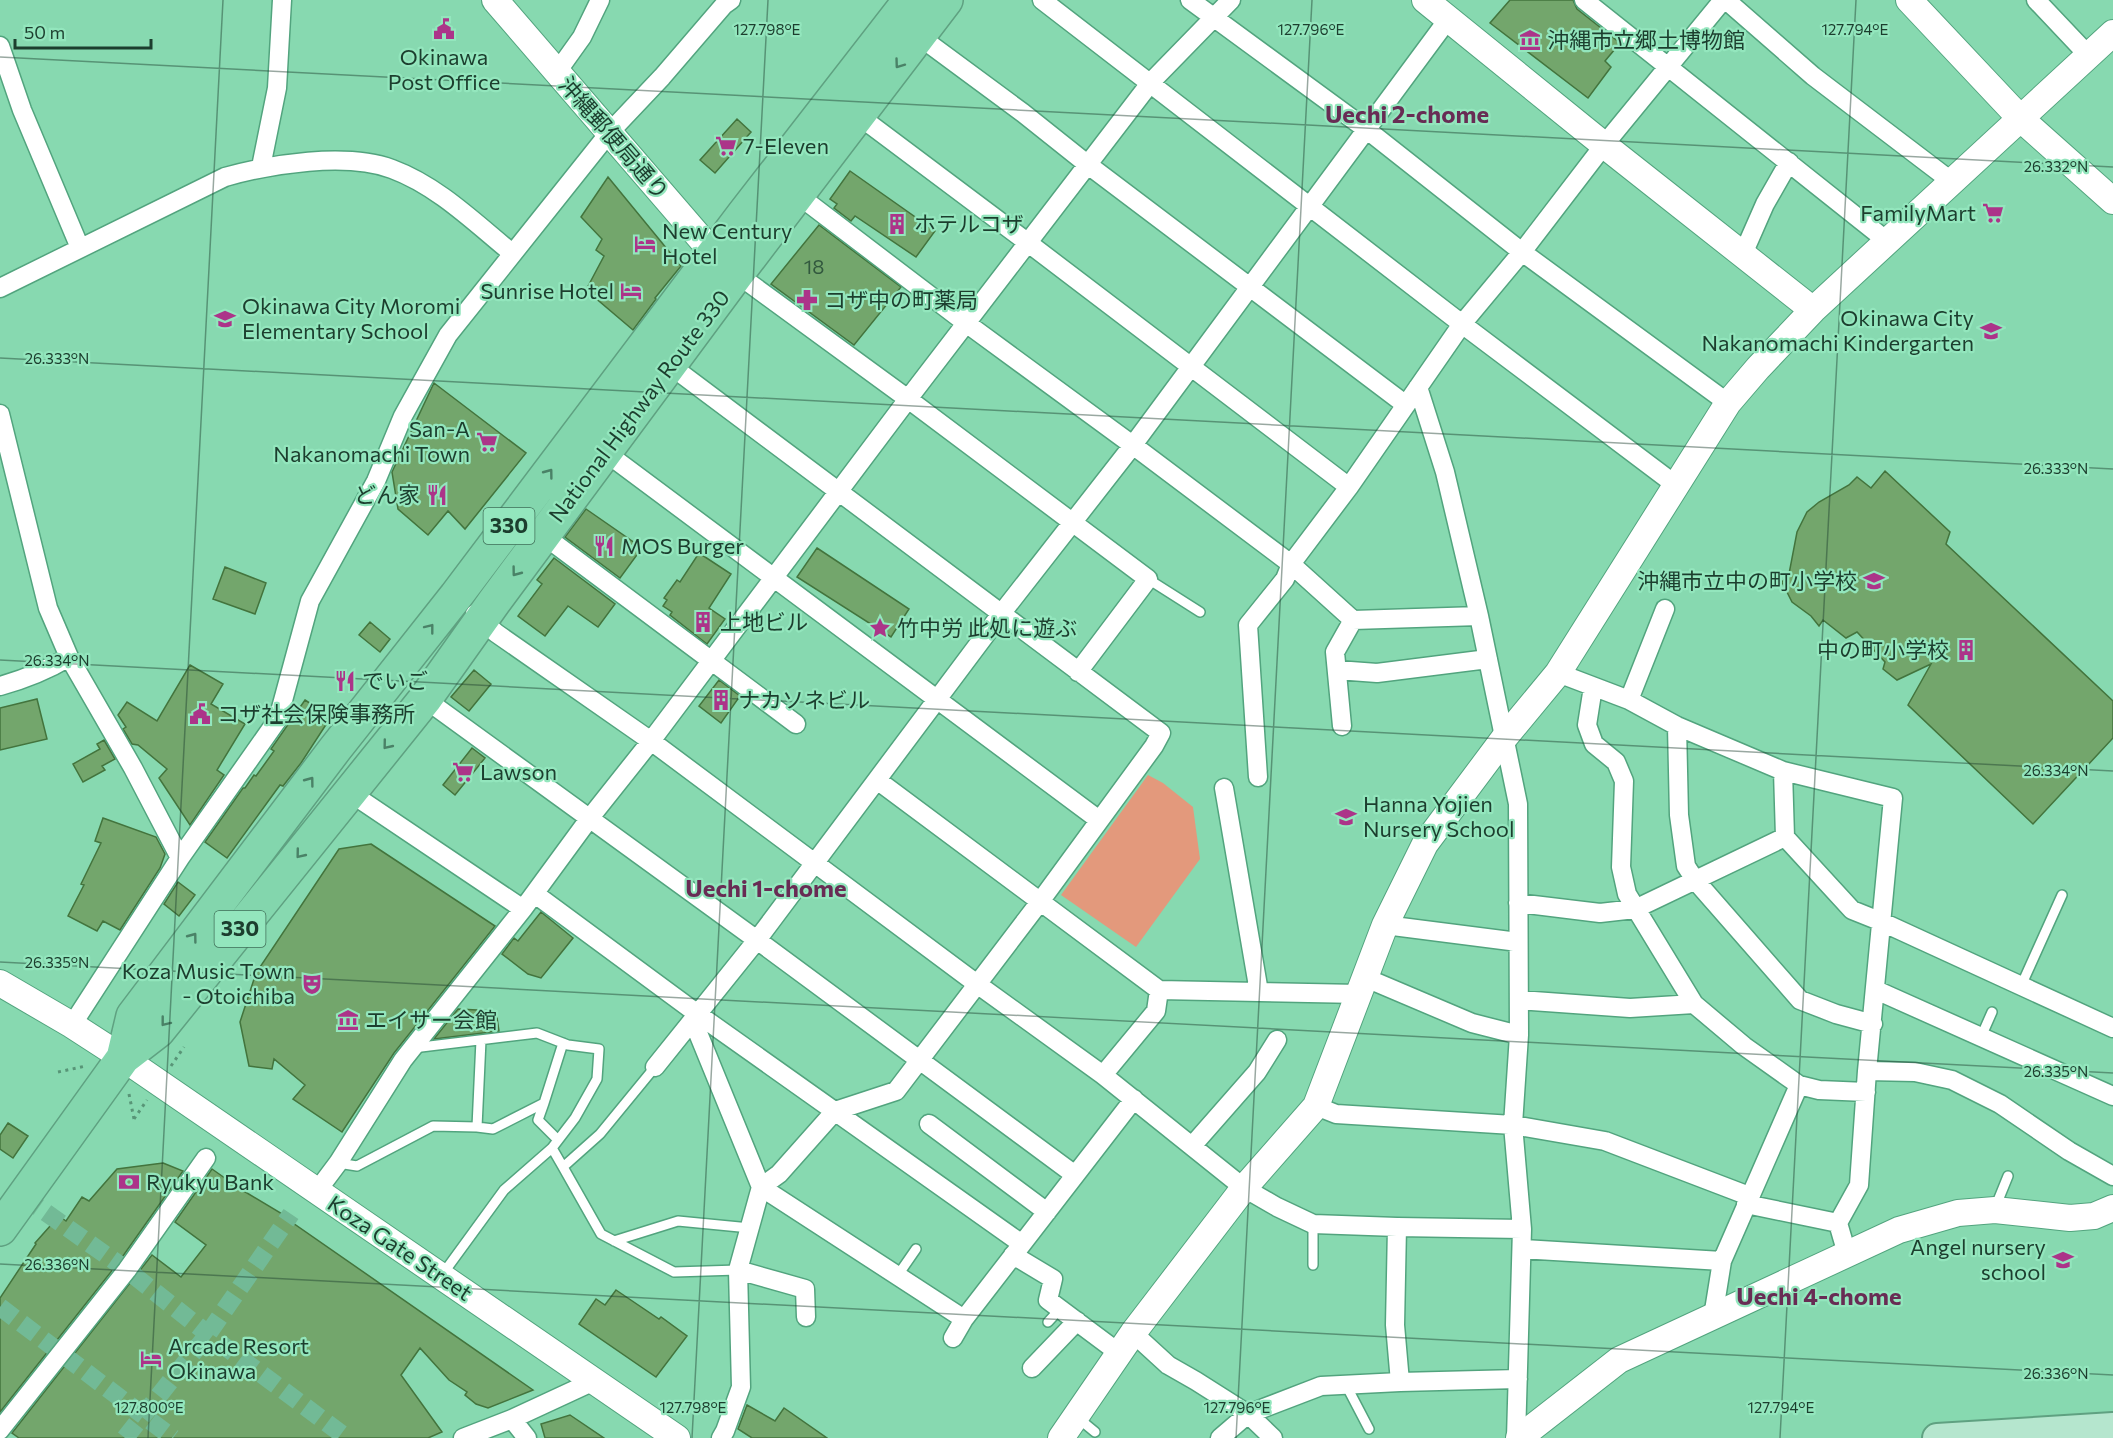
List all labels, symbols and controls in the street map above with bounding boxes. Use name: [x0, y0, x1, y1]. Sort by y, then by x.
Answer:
scale bar: [15, 12, 152, 50]
public building icon: Okinawa Post Office: [432, 17, 456, 41]
text: 127.798°E: [734, 20, 801, 38]
text: 127.796°E: [1278, 20, 1345, 38]
text: 127.794°E: [1822, 20, 1889, 38]
text: 50 m: [24, 21, 65, 43]
place label: 沖縄市立郷土博物館: [1547, 26, 1745, 53]
museum icon: 沖縄市立郷土博物館: [1518, 28, 1542, 52]
place label: Okinawa Post Office: [388, 43, 500, 95]
one-way arrow: [895, 57, 906, 68]
street label: 沖縄郵便局通り: [554, 71, 675, 205]
district label: Uechi 2-chome: [1325, 99, 1489, 128]
place label: 7-Eleven: [743, 132, 829, 159]
supermarket icon: 7-Eleven: [714, 134, 738, 158]
text: 26.332°N: [2024, 157, 2088, 175]
place label: FamilyMart: [1860, 199, 1976, 226]
supermarket icon: FamilyMart: [1981, 201, 2005, 225]
place label: ホテルコザ: [914, 210, 1024, 237]
building icon: ホテルコザ: [885, 212, 909, 236]
place label: New Century Hotel: [662, 217, 793, 269]
hotel icon: New Century Hotel: [633, 232, 657, 256]
house number: 18: [804, 254, 824, 278]
place label: Sunrise Hotel: [480, 277, 614, 304]
hotel icon: Sunrise Hotel: [619, 279, 643, 303]
street label: National Highway Route 330: [542, 284, 735, 527]
place label: コザ中の町薬局: [824, 286, 978, 313]
pharmacy icon: コザ中の町薬局: [795, 288, 819, 312]
place label: Okinawa City Moromi Elementary School: [242, 292, 460, 344]
place label: Okinawa City Nakanomachi Kindergarten: [1701, 304, 1974, 356]
school or university icon: Okinawa City Moromi Elementary School: [213, 307, 237, 331]
school or university icon: Okinawa City Nakanomachi Kindergarten: [1979, 319, 2003, 343]
text: 26.333°N: [25, 349, 89, 367]
place label: San-A Nakanomachi Town: [273, 415, 470, 467]
supermarket icon: San-A Nakanomachi Town: [475, 430, 499, 454]
text: 26.333°N: [2024, 459, 2088, 477]
one-way arrow: [541, 468, 552, 479]
place label: どん家: [354, 481, 420, 508]
restaurant icon: どん家: [425, 483, 449, 507]
road number: 330: [484, 508, 534, 544]
place label: MOS Burger: [621, 532, 744, 559]
restaurant icon: MOS Burger: [592, 534, 616, 558]
one-way arrow: [513, 565, 524, 576]
place label: 沖縄市立中の町小学校: [1637, 567, 1857, 594]
school or university icon: 沖縄市立中の町小学校: [1862, 569, 1886, 593]
place label: 上地ビル: [720, 608, 808, 635]
building icon: 上地ビル: [691, 610, 715, 634]
place label: 竹中労 此処に遊ぶ: [897, 614, 1077, 641]
place icon: 竹中労 此処に遊ぶ: [868, 616, 892, 640]
one-way arrow: [423, 624, 434, 635]
place label: 中の町小学校: [1817, 636, 1949, 663]
building icon: 中の町小学校: [1954, 638, 1978, 662]
text: 26.334°N: [24, 651, 90, 669]
place label: でいご: [362, 667, 428, 694]
restaurant icon: でいご: [333, 669, 357, 693]
place label: ナカソネビル: [738, 686, 870, 713]
building icon: ナカソネビル: [709, 688, 733, 712]
place label: コザ社会保険事務所: [217, 700, 415, 727]
public building icon: コザ社会保険事務所: [188, 702, 212, 726]
one-way arrow: [384, 738, 395, 749]
place label: Lawson: [480, 758, 557, 785]
supermarket icon: Lawson: [451, 760, 475, 784]
text: 26.334°N: [2023, 761, 2089, 779]
one-way arrow: [303, 777, 314, 788]
place label: Hanna Yojien Nursery School: [1363, 790, 1515, 842]
school or university icon: Hanna Yojien Nursery School: [1334, 805, 1358, 829]
one-way arrow: [296, 847, 307, 858]
district label: Uechi 1-chome: [685, 873, 847, 902]
road number: 330: [214, 911, 266, 947]
one-way arrow: [186, 933, 197, 944]
text: 26.335°N: [25, 953, 89, 971]
place label: Koza Music Town - Otoichiba: [122, 957, 295, 1009]
theatre icon: Koza Music Town - Otoichiba: [300, 972, 324, 996]
place label: エイサー会館: [365, 1006, 497, 1033]
museum icon: エイサー会館: [336, 1008, 360, 1032]
one-way arrow: [161, 1016, 172, 1027]
text: 26.335°N: [2024, 1062, 2088, 1080]
place label: Ryukyu Bank: [146, 1168, 274, 1195]
bank icon: Ryukyu Bank: [117, 1170, 141, 1194]
street label: Koza Gate Street: [323, 1189, 478, 1306]
place label: Angel nursery school: [1910, 1233, 2046, 1285]
school or university icon: Angel nursery school: [2051, 1248, 2075, 1272]
text: 26.336°N: [24, 1255, 90, 1273]
district label: Uechi 4-chome: [1736, 1281, 1902, 1310]
place label: Arcade Resort Okinawa: [168, 1332, 309, 1384]
hotel icon: Arcade Resort Okinawa: [139, 1347, 163, 1371]
text: 26.336°N: [2023, 1364, 2089, 1382]
text: 127.800°E: [114, 1398, 184, 1416]
text: 127.798°E: [660, 1398, 727, 1416]
text: 127.796°E: [1204, 1398, 1271, 1416]
text: 127.794°E: [1748, 1398, 1815, 1416]

